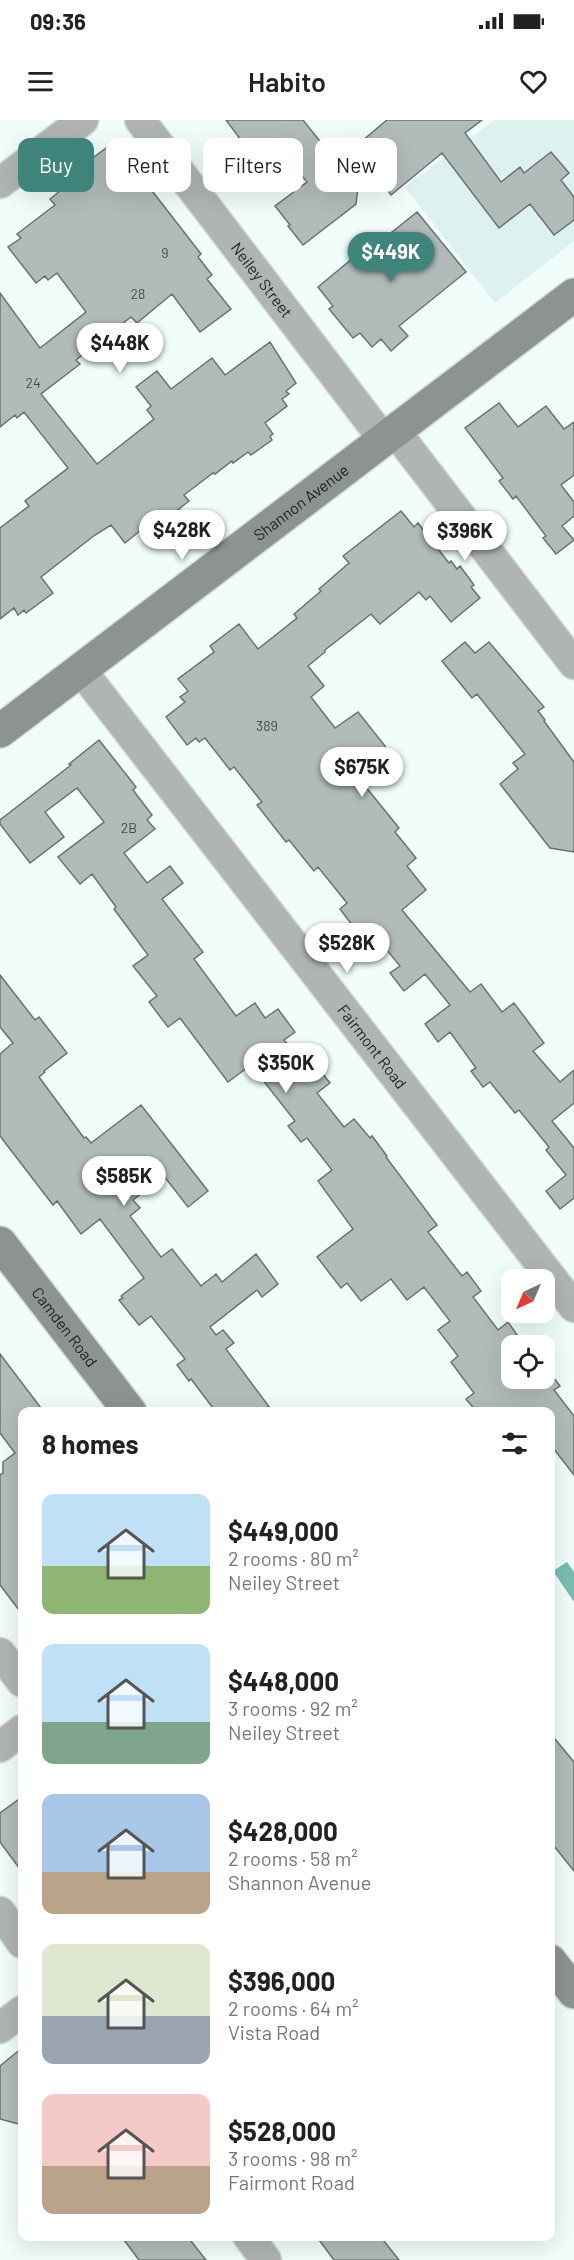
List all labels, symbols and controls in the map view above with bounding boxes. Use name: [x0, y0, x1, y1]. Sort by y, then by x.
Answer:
text: 09:36: [30, 8, 86, 34]
icon: menu: [24, 65, 57, 98]
text: Habito: [248, 65, 326, 97]
icon: heart: [517, 65, 550, 98]
chip: Buy: [18, 138, 94, 192]
chip: Rent: [106, 138, 191, 192]
chip: Filters: [203, 138, 303, 192]
chip: New: [315, 138, 397, 192]
pin: $449K: [349, 232, 433, 283]
street label: Neiley Street: [227, 238, 297, 321]
text: $449K: [362, 239, 420, 263]
house number: 9: [161, 244, 169, 261]
house number: 28: [131, 285, 145, 302]
pin: $448K: [78, 323, 162, 374]
text: $448K: [91, 330, 149, 354]
house number: 24: [25, 374, 41, 391]
street label: Shannon Avenue: [249, 460, 352, 544]
pin: $428K: [140, 510, 224, 561]
pin: $396K: [423, 511, 507, 562]
text: $428K: [153, 517, 211, 541]
text: $396K: [437, 518, 493, 542]
house number: 389: [256, 717, 278, 734]
pin: $675K: [320, 747, 404, 798]
text: $675K: [334, 754, 390, 778]
house number: 2B: [121, 819, 137, 836]
pin: $528K: [305, 923, 389, 974]
text: $528K: [319, 930, 375, 954]
street label: Fairmont Road: [334, 1000, 411, 1092]
pin: $350K: [244, 1043, 328, 1094]
text: $350K: [258, 1050, 314, 1074]
pin: $585K: [82, 1156, 166, 1207]
text: $585K: [96, 1163, 152, 1187]
north arrow: [501, 1269, 555, 1323]
map controls: [501, 1269, 555, 1389]
street label: Camden Road: [28, 1283, 102, 1370]
button: locate: [501, 1335, 555, 1389]
icon: filters: [498, 1427, 531, 1460]
text: 8 homes: [42, 1428, 139, 1459]
text: $449,000: [228, 1515, 339, 1546]
icon: home: [90, 1518, 162, 1590]
text: 2 rooms · 80 m²: [228, 1546, 359, 1570]
text: Neiley Street: [228, 1570, 340, 1594]
text: $448,000: [228, 1665, 339, 1696]
icon: home: [90, 1668, 162, 1740]
text: 3 rooms · 92 m²: [228, 1696, 358, 1720]
text: Neiley Street: [228, 1720, 340, 1744]
text: $428,000: [228, 1815, 338, 1846]
icon: home: [90, 1818, 162, 1890]
text: 2 rooms · 58 m²: [228, 1846, 358, 1870]
text: Shannon Avenue: [228, 1870, 371, 1894]
text: $396,000: [228, 1965, 335, 1996]
icon: home: [90, 1968, 162, 2040]
text: 2 rooms · 64 m²: [228, 1996, 358, 2020]
text: Vista Road: [228, 2020, 320, 2044]
text: $528,000: [228, 2115, 336, 2146]
icon: home: [90, 2118, 162, 2190]
text: 3 rooms · 98 m²: [228, 2146, 358, 2170]
text: Fairmont Road: [228, 2170, 355, 2194]

